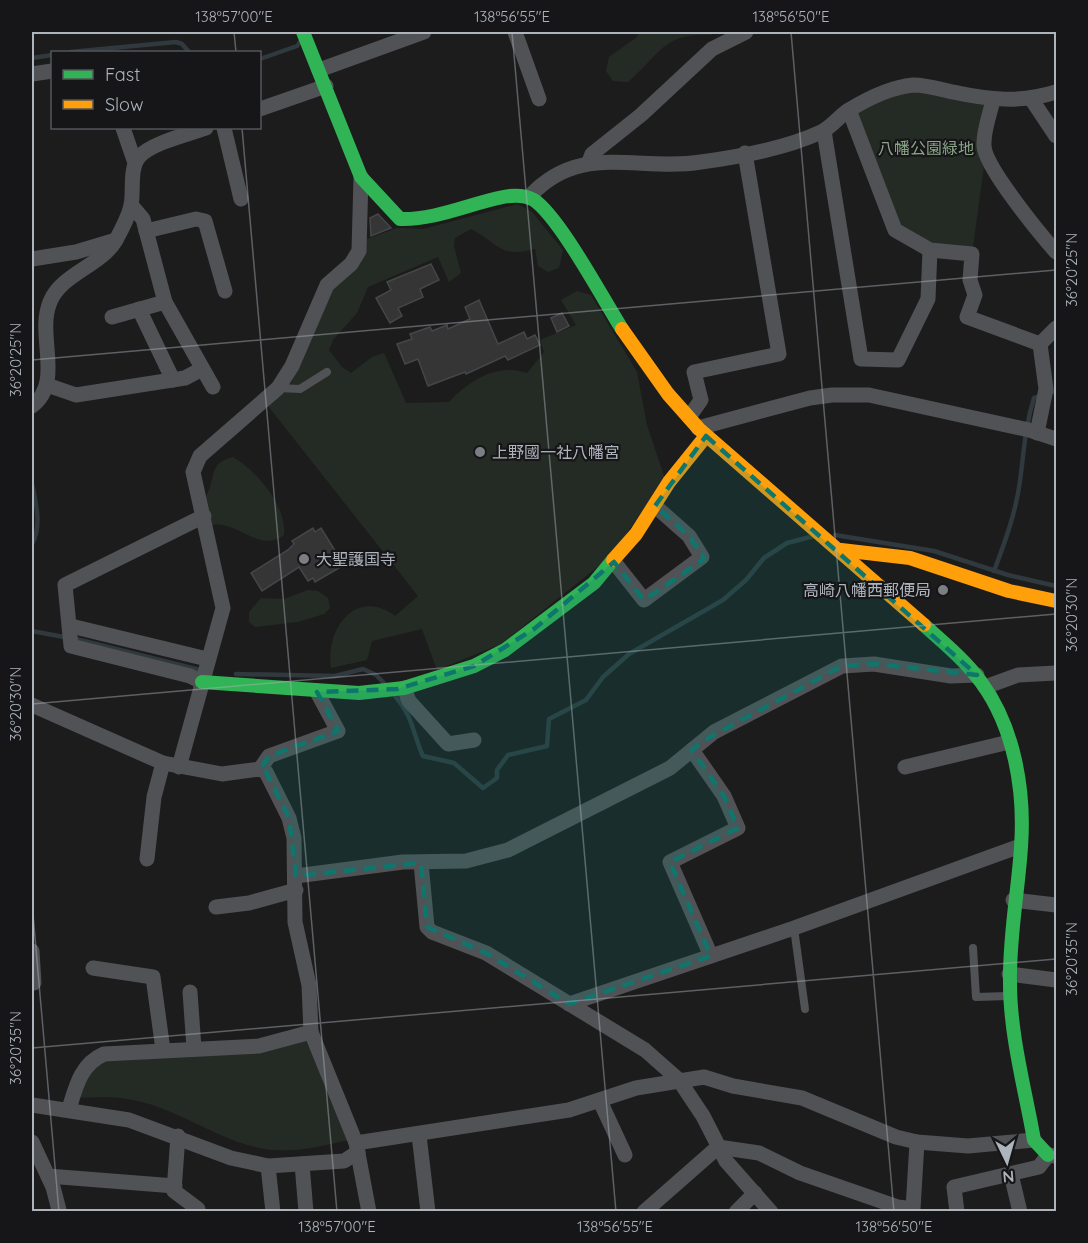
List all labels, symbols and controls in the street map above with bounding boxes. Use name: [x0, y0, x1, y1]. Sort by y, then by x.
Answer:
text: 138°57'00"E: [195, 7, 273, 26]
text: 138°56'55"E: [474, 7, 550, 26]
text: 138°56'50"E: [753, 7, 830, 26]
legend: [51, 51, 261, 129]
text: Fast: [105, 63, 140, 86]
text: Slow: [105, 93, 143, 116]
park label: 八幡公園緑地: [878, 138, 974, 158]
text: 36°20'25"N: [1062, 233, 1081, 307]
text: 36°20'25"N: [6, 323, 25, 397]
place label: 上野國一社八幡宮: [492, 442, 620, 462]
marker: 上野國一社八幡宮: [473, 445, 487, 459]
place label: 大聖護国寺: [316, 549, 396, 569]
marker: 大聖護国寺: [297, 552, 311, 566]
text: 36°20'30"N: [1062, 578, 1081, 652]
place label: 高崎八幡西郵便局: [803, 580, 931, 600]
marker: 高崎八幡西郵便局: [936, 583, 950, 597]
text: 36°20'30"N: [6, 667, 25, 741]
text: 36°20'35"N: [1062, 922, 1081, 996]
text: 36°20'35"N: [6, 1011, 25, 1085]
north arrow: [977, 1132, 1037, 1192]
text: N: [1002, 1166, 1015, 1187]
text: 138°57'00"E: [298, 1217, 376, 1236]
text: 138°56'55"E: [577, 1217, 653, 1236]
text: 138°56'50"E: [856, 1217, 933, 1236]

